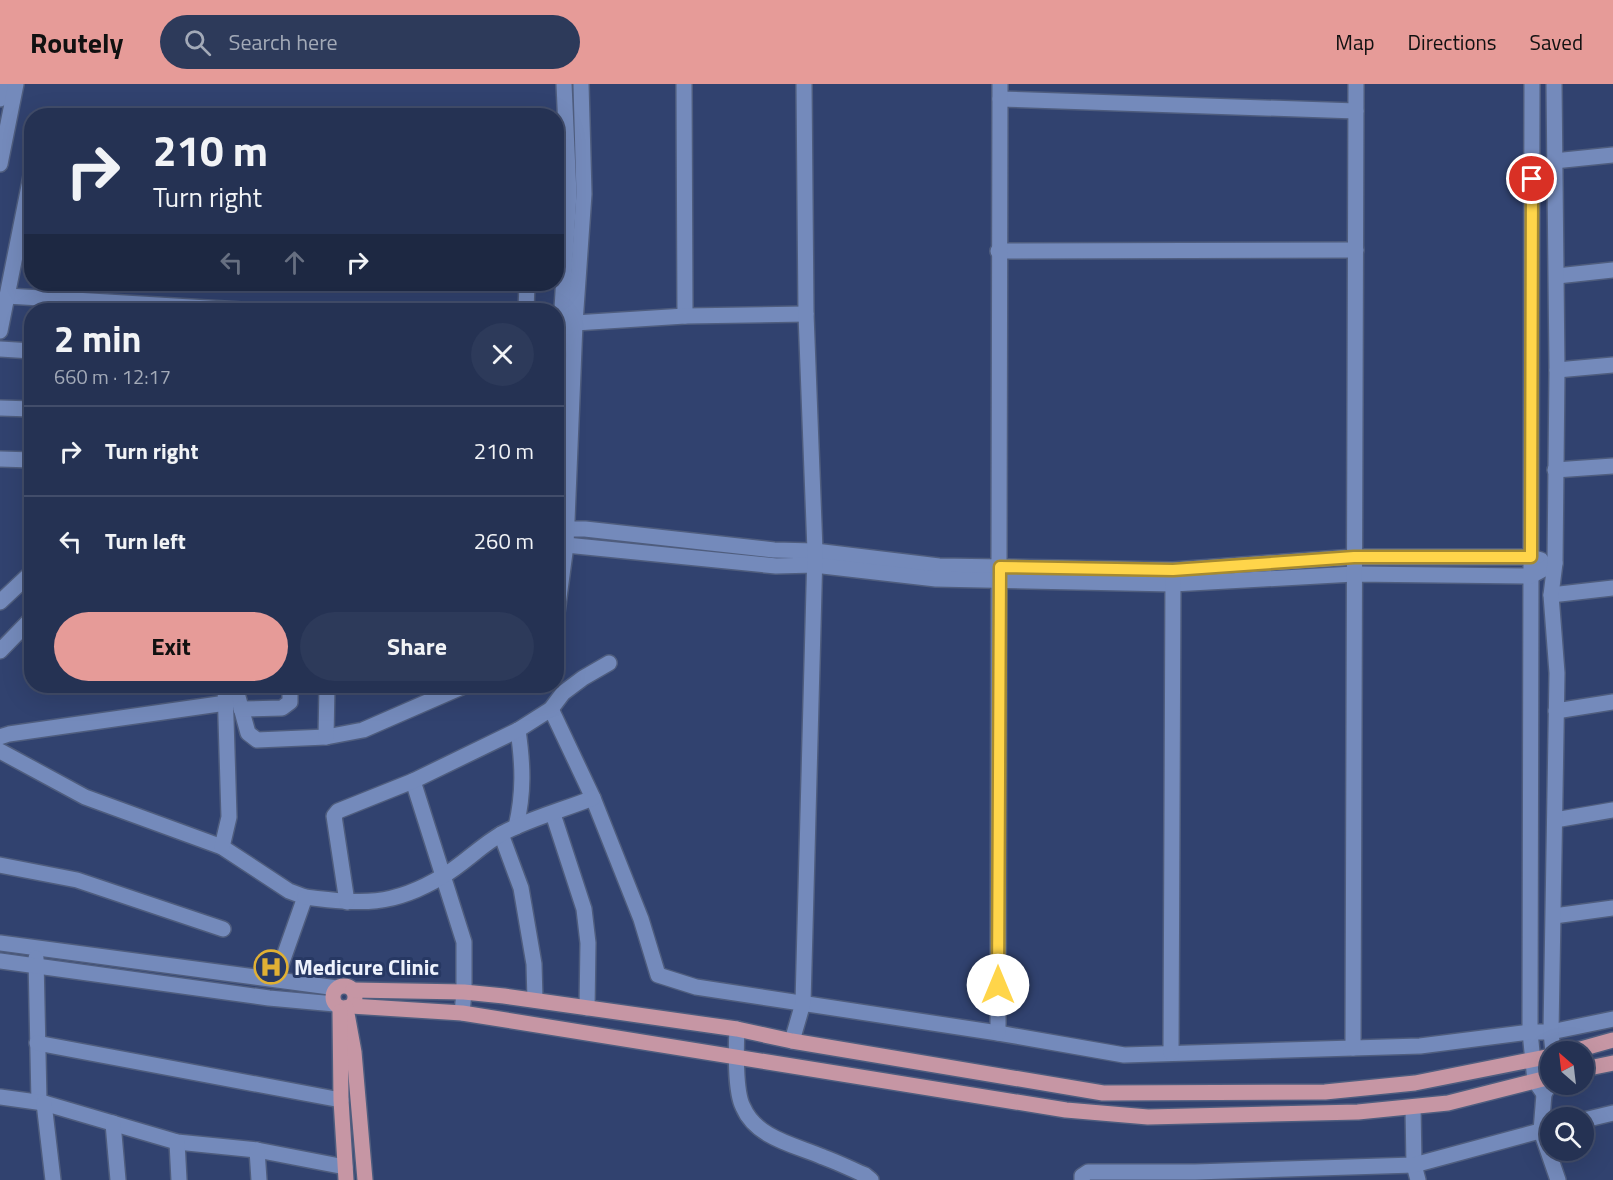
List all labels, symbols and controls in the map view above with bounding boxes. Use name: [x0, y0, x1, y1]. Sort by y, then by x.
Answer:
search box: [160, 15, 580, 69]
text: Routely: [30, 21, 124, 64]
text: Search here: [229, 25, 338, 59]
icon: search: [181, 26, 214, 59]
text: Map: [1335, 26, 1375, 58]
text: Directions: [1408, 26, 1497, 58]
text: Saved: [1530, 26, 1583, 58]
text: 210 m: [153, 118, 268, 182]
icon: right: [54, 132, 132, 210]
pin: [1506, 153, 1557, 204]
icon: arrive: [1515, 162, 1548, 195]
text: Turn right: [153, 176, 262, 217]
icon: left: [215, 246, 248, 279]
icon: ahead: [278, 246, 311, 279]
icon: right: [341, 246, 374, 279]
text: 2 min: [54, 311, 141, 366]
button: close: [471, 323, 534, 386]
text: 660 m · 12:17: [54, 361, 171, 392]
text: Turn right: [105, 434, 199, 468]
text: 210 m: [474, 434, 534, 468]
icon: right: [54, 435, 87, 468]
text: Turn left: [105, 524, 186, 558]
text: 260 m: [474, 524, 534, 558]
icon: left: [54, 525, 87, 558]
button: Exit: [54, 612, 288, 681]
button: Share: [300, 612, 534, 681]
hospital icon: Medicure Clinic: [253, 949, 289, 985]
place label: Medicure Clinic: [294, 950, 439, 984]
position arrow: [966, 953, 1030, 1017]
north arrow: [1540, 1041, 1594, 1095]
map controls: [1540, 1041, 1594, 1161]
button: search: [1540, 1107, 1594, 1161]

